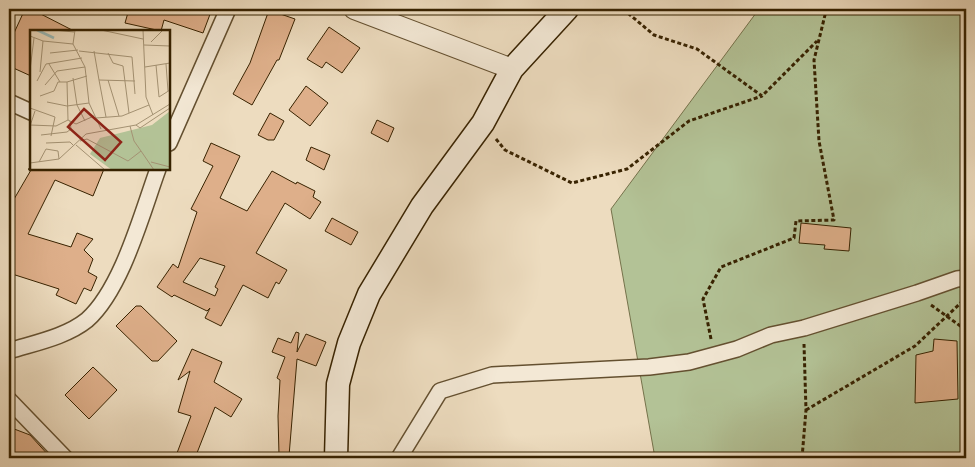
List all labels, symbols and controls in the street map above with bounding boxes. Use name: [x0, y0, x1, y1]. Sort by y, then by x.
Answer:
inset map: [30, 30, 170, 170]

